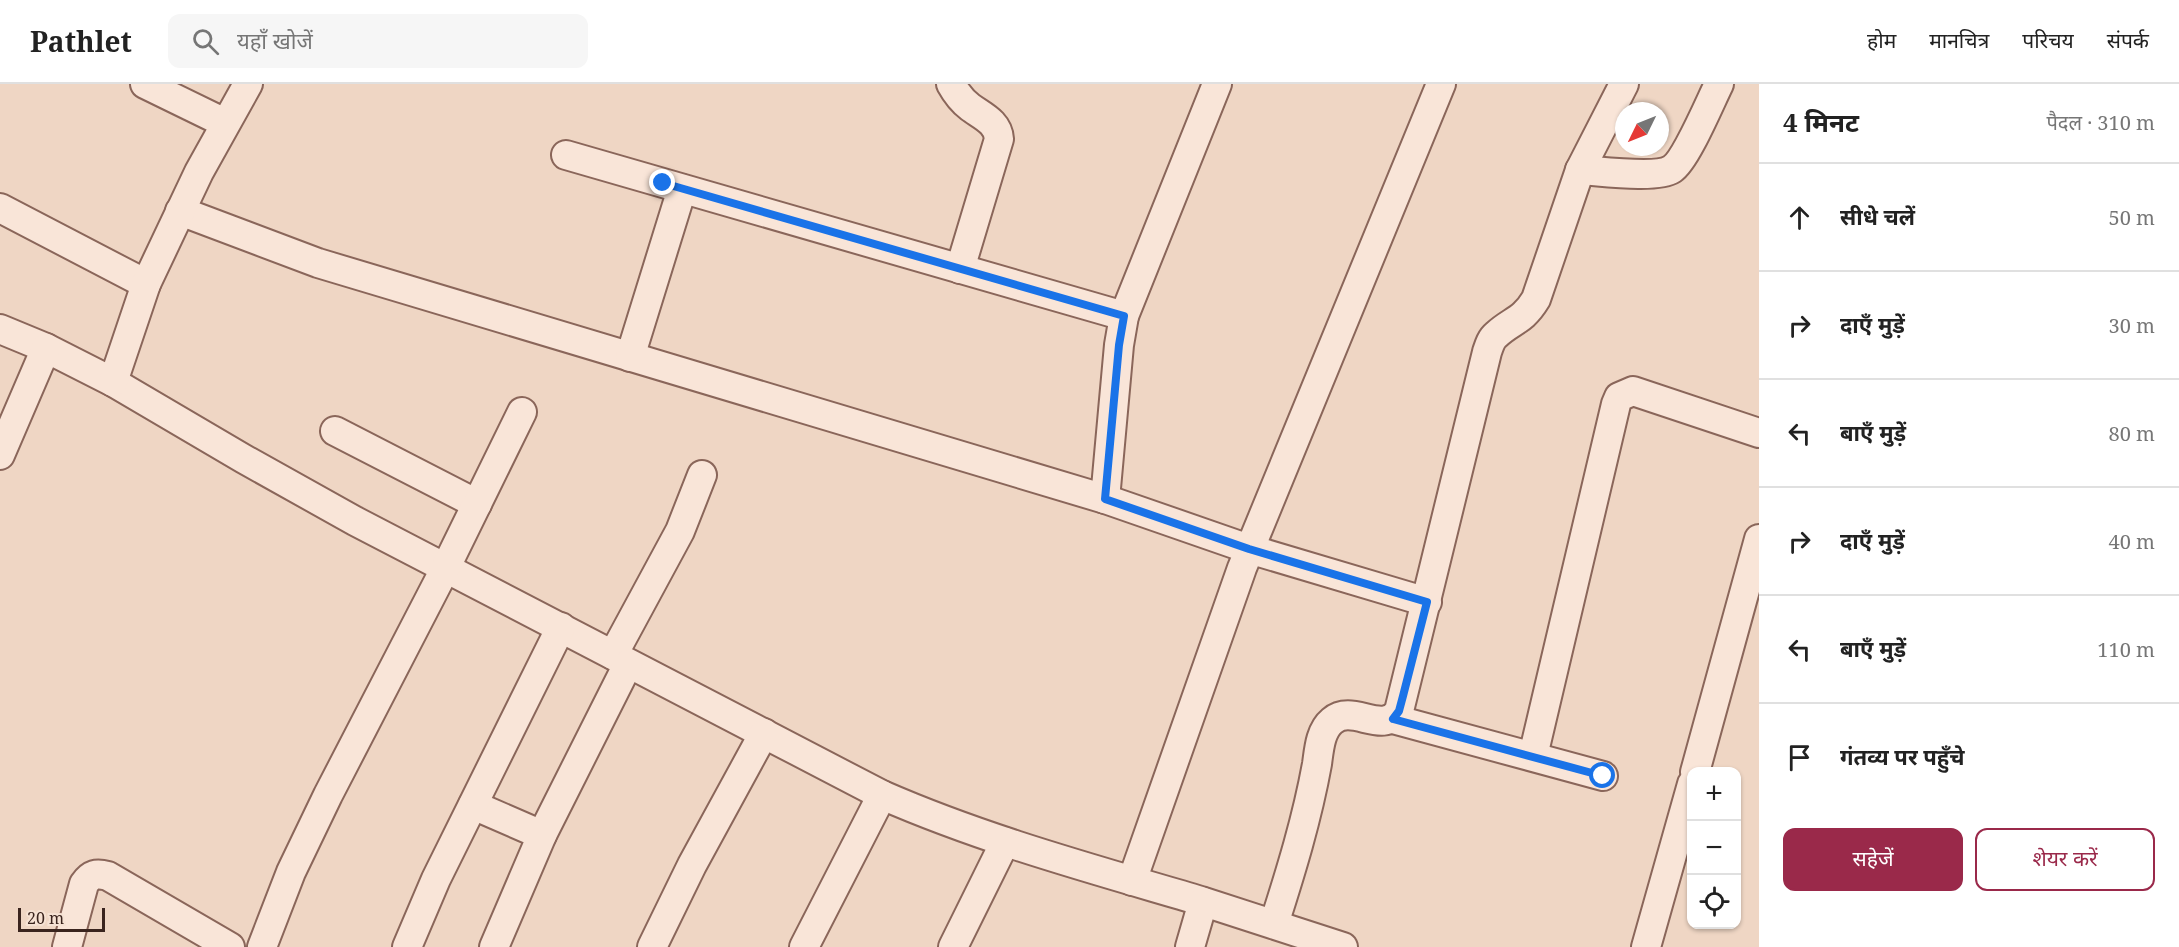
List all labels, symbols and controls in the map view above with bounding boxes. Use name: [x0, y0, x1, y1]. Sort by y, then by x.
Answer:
search box: [168, 14, 588, 68]
text: Pathlet: [30, 22, 132, 60]
icon: search: [189, 25, 222, 58]
text: यहाँ खोजें: [237, 25, 313, 55]
text: होम: [1867, 26, 1896, 54]
text: मानचित्र: [1929, 26, 1989, 54]
text: परिचय: [2022, 26, 2074, 54]
text: संपर्क: [2107, 26, 2149, 54]
north arrow: [1615, 102, 1669, 156]
text: 4 मिनट: [1783, 104, 1859, 140]
text: पैदल · 310 m: [2046, 109, 2155, 136]
route end: [649, 169, 675, 195]
icon: ahead: [1783, 201, 1816, 234]
text: सीधे चलें: [1840, 201, 1915, 231]
text: 50 m: [2109, 204, 2155, 231]
icon: right: [1783, 309, 1816, 342]
text: दाएँ मुड़ें: [1840, 309, 1905, 339]
text: 30 m: [2109, 312, 2155, 339]
icon: left: [1783, 417, 1816, 450]
text: बाएँ मुड़ें: [1840, 417, 1906, 447]
text: 80 m: [2109, 420, 2155, 447]
icon: right: [1783, 525, 1816, 558]
text: दाएँ मुड़ें: [1840, 525, 1905, 555]
text: 40 m: [2109, 528, 2155, 555]
icon: left: [1783, 633, 1816, 666]
text: बाएँ मुड़ें: [1840, 633, 1906, 663]
text: 110 m: [2097, 636, 2155, 663]
icon: arrive: [1783, 741, 1816, 774]
text: गंतव्य पर पहुँचे: [1840, 741, 1965, 771]
route start: [1589, 762, 1615, 788]
map controls: [1687, 767, 1741, 929]
button: +: [1687, 767, 1741, 821]
button: −: [1687, 821, 1741, 875]
button: सहेजें: [1783, 828, 1963, 891]
button: शेयर करें: [1975, 828, 2155, 891]
button: locate: [1687, 875, 1741, 929]
scale bar: [18, 905, 105, 932]
text: 20 m: [27, 907, 64, 929]

